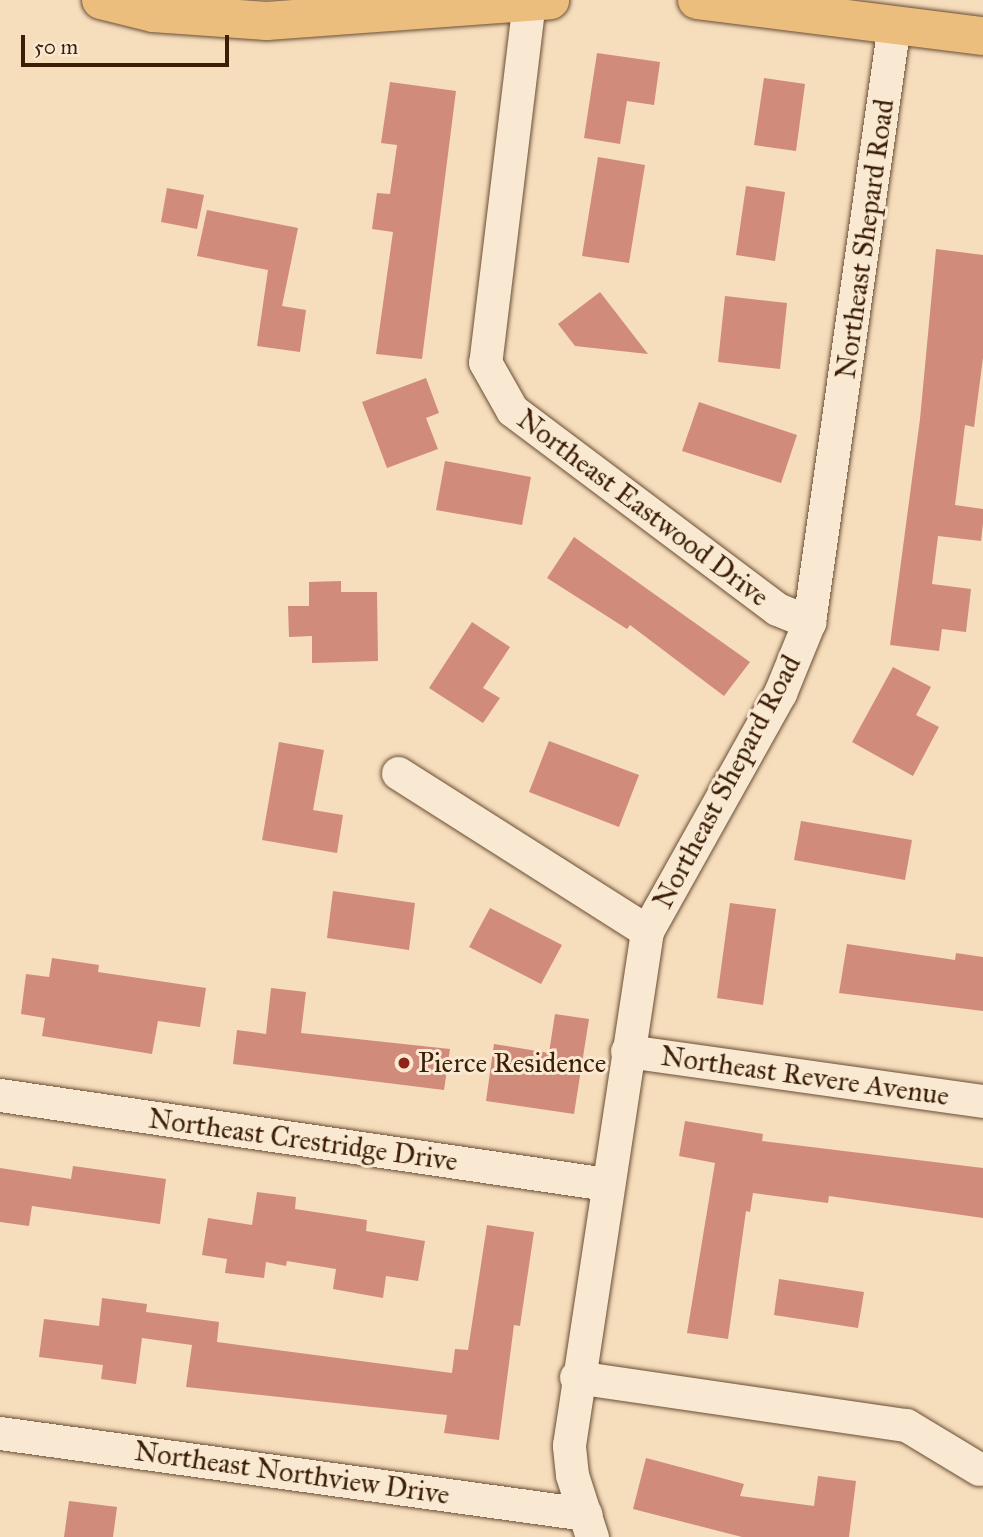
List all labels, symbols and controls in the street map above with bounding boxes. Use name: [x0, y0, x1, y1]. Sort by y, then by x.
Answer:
scale bar: [24, 21, 233, 65]
text: 50 m: [34, 34, 78, 60]
street label: Northeast Shepard Road: [829, 97, 901, 381]
street label: Northeast Eastwood Drive: [510, 402, 776, 614]
street label: Northeast Shepard Road: [646, 650, 808, 914]
street label: Northeast Revere Avenue: [659, 1039, 951, 1113]
place label: Pierce Residence: [418, 1046, 606, 1080]
marker: Pierce Residence: [396, 1055, 412, 1071]
street label: Northeast Crestridge Drive: [146, 1102, 460, 1178]
street label: Northeast Northview Drive: [132, 1434, 452, 1512]

